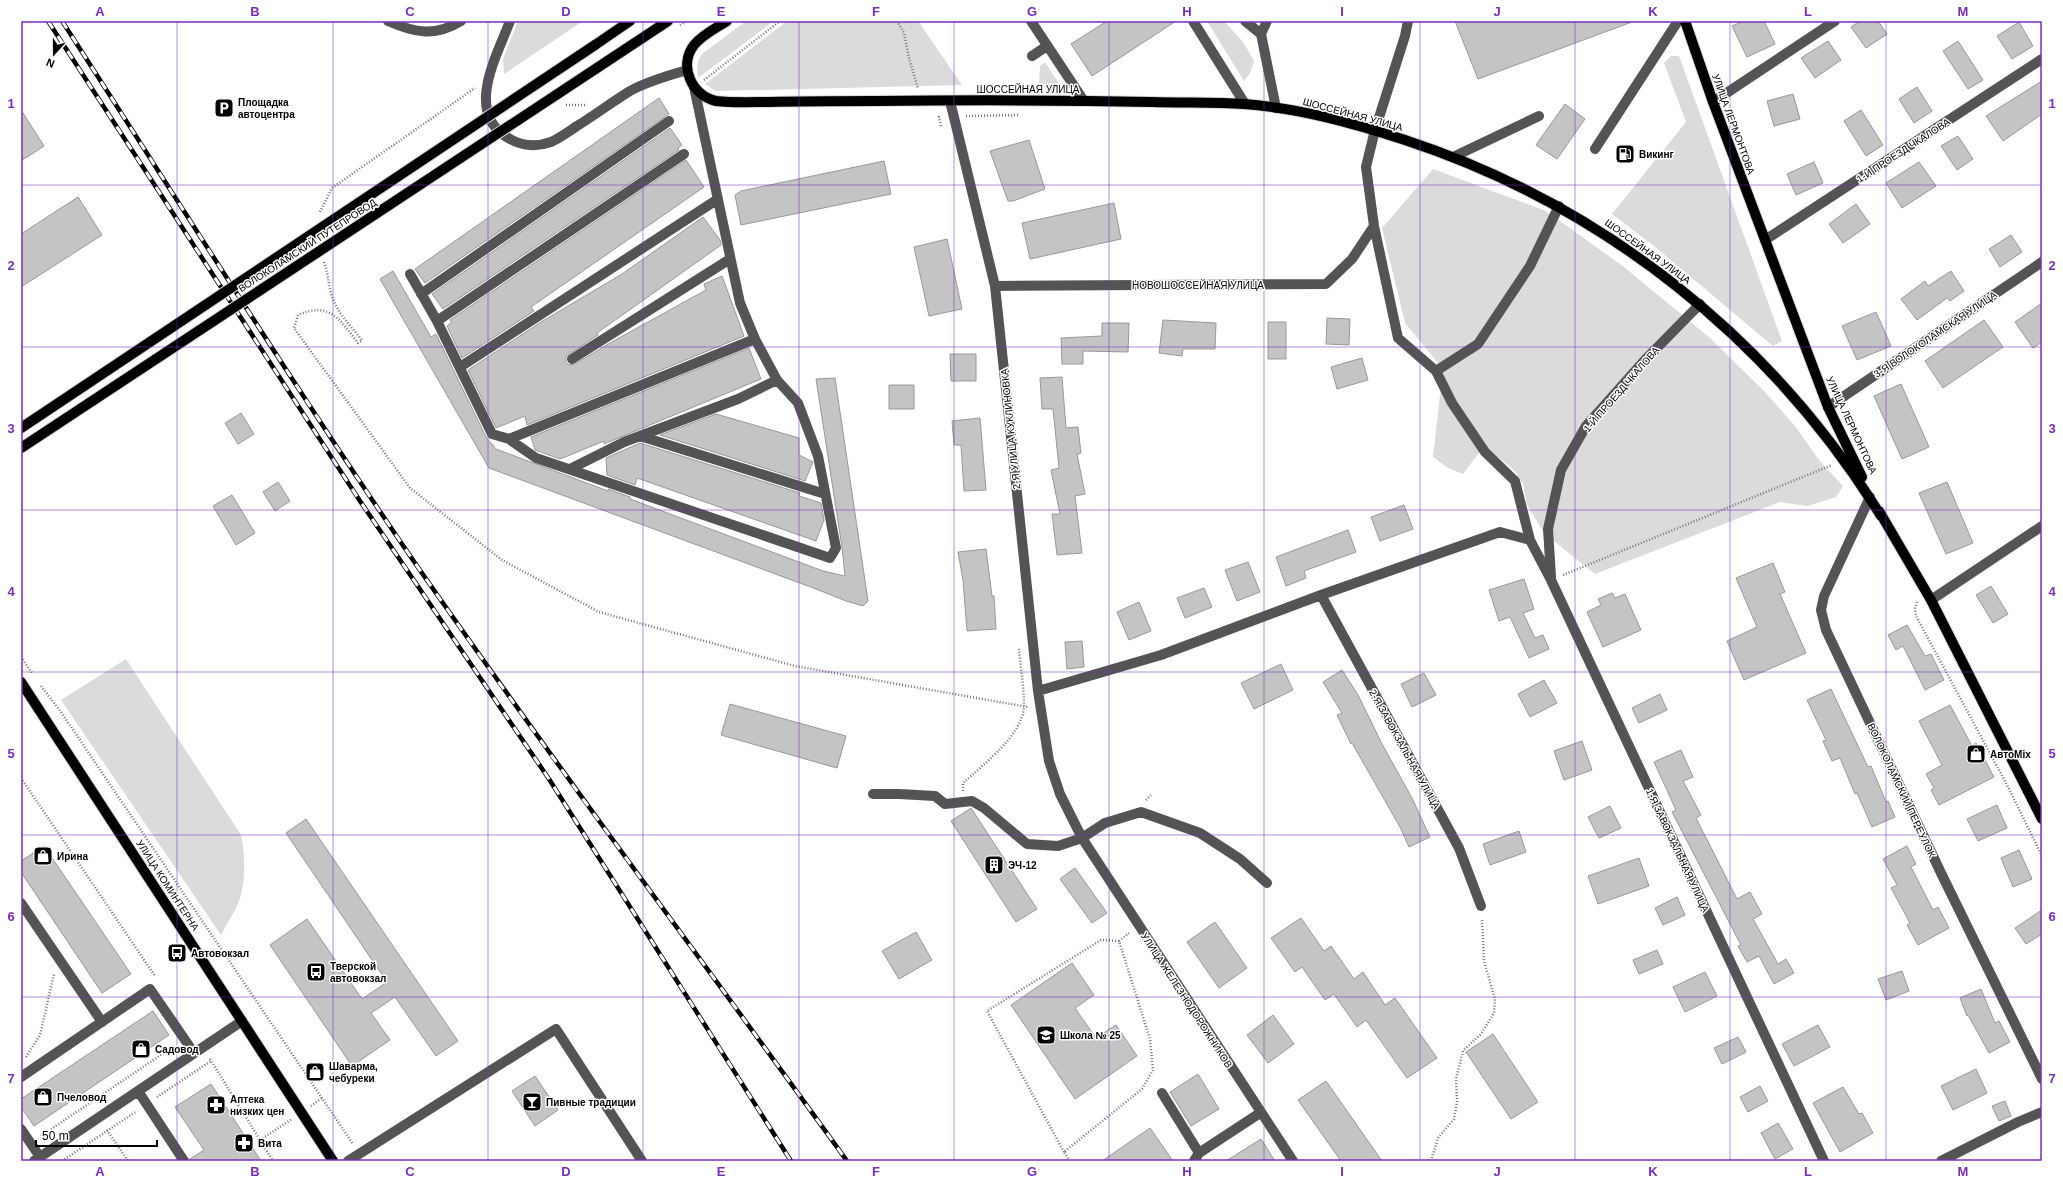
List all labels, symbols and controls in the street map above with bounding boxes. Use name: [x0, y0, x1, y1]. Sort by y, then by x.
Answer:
text: A: [95, 4, 105, 19]
text: B: [250, 4, 260, 19]
text: C: [405, 4, 415, 19]
text: D: [561, 4, 571, 19]
text: E: [717, 4, 726, 19]
text: F: [872, 4, 880, 19]
text: G: [1027, 4, 1037, 19]
text: H: [1182, 4, 1192, 19]
text: I: [1340, 4, 1344, 19]
text: J: [1493, 4, 1501, 19]
text: K: [1648, 4, 1658, 19]
text: L: [1804, 4, 1812, 19]
text: M: [1958, 4, 1968, 19]
north arrow: [34, 34, 74, 74]
text: N: [45, 56, 56, 70]
street label: УЛИЦА ЛЕРМОНТОВА: [1710, 72, 1757, 176]
street label: ШОССЕЙНАЯ УЛИЦА: [977, 83, 1080, 95]
street label: ШОССЕЙНАЯ УЛИЦА: [1302, 95, 1405, 133]
text: 1: [7, 96, 15, 111]
text: 1: [2048, 96, 2056, 111]
parking icon: Площадка автоцентра: [213, 97, 235, 119]
place label: Площадка автоцентра: [238, 97, 295, 120]
street label: 1-Й ПРОЕЗД ЧКАЛОВА: [1854, 115, 1952, 185]
fuel station icon: Викинг: [1614, 143, 1636, 165]
place label: Викинг: [1639, 149, 1674, 160]
street label: ВОЛОКОЛАМСКИЙ ПУТЕПРОВОД: [236, 196, 378, 294]
street label: ШОССЕЙНАЯ УЛИЦА: [1603, 216, 1693, 286]
text: 2: [7, 258, 15, 273]
text: 2: [2048, 258, 2056, 273]
street label: НОВОШОССЕЙНАЯ УЛИЦА: [1132, 279, 1264, 291]
street label: 3-Я ВОЛОКОЛАМСКАЯ УЛИЦА: [1872, 289, 1999, 380]
street label: 1-Й ПРОЕЗД ЧКАЛОВА: [1581, 344, 1662, 434]
street label: 2-Я УЛИЦА КУКЛИНОВКА: [999, 368, 1022, 490]
street label: УЛИЦА ЛЕРМОНТОВА: [1824, 375, 1879, 476]
text: 3: [7, 421, 15, 436]
text: 3: [2048, 421, 2056, 436]
text: 4: [7, 584, 15, 599]
text: 4: [2048, 584, 2056, 599]
street label: 2-Я ЗАВОКЗАЛЬНАЯ УЛИЦА: [1367, 687, 1442, 811]
street label: ВОЛОКОЛАМСКИЙ ПЕРЕУЛОК: [1866, 721, 1939, 859]
shop icon: АвтоMix: [1965, 743, 1987, 765]
text: 5: [7, 746, 15, 761]
text: 5: [2048, 746, 2056, 761]
place label: АвтоMix: [1990, 749, 2031, 760]
street label: 1-Я ЗАВОКЗАЛЬНАЯ УЛИЦА: [1644, 787, 1711, 914]
street label: УЛИЦА КОМИНТЕРНА: [134, 838, 201, 933]
shop icon: Ирина: [32, 845, 54, 867]
place label: Ирина: [57, 851, 88, 862]
building icon: ЭЧ-12: [983, 854, 1005, 876]
place label: ЭЧ-12: [1008, 860, 1037, 871]
text: 6: [7, 909, 15, 924]
text: 6: [2048, 909, 2056, 924]
street label: УЛИЦА ЖЕЛЕЗНОДОРОЖНИКОВ: [1139, 931, 1235, 1070]
bus stop icon: Автовокзал: [166, 942, 188, 964]
place label: Автовокзал: [191, 948, 249, 959]
bus stop icon: Тверской автовокзал: [305, 961, 327, 983]
place label: Тверской автовокзал: [330, 961, 386, 984]
school or university icon: Школа № 25: [1035, 1024, 1057, 1046]
place label: Школа № 25: [1060, 1030, 1121, 1041]
shop icon: Садовод: [130, 1038, 152, 1060]
place label: Садовод: [155, 1044, 199, 1055]
shop icon: Шаварма, чебуреки: [304, 1061, 326, 1083]
place label: Шаварма, чебуреки: [329, 1061, 378, 1084]
text: 7: [7, 1071, 15, 1086]
text: 7: [2048, 1071, 2056, 1086]
shop icon: Пчеловод: [32, 1086, 54, 1108]
bar icon: Пивные традиции: [521, 1091, 543, 1113]
place label: Пчеловод: [57, 1092, 107, 1103]
pharmacy icon: Аптека низких цен: [205, 1094, 227, 1116]
place label: Аптека низких цен: [230, 1094, 284, 1117]
place label: Пивные традиции: [546, 1097, 636, 1108]
scale bar: [36, 1122, 157, 1148]
text: 50 m: [42, 1129, 69, 1143]
pharmacy icon: Вита: [233, 1132, 255, 1154]
place label: Вита: [258, 1138, 282, 1149]
text: A: [95, 1164, 105, 1179]
text: B: [250, 1164, 260, 1179]
text: C: [405, 1164, 415, 1179]
text: D: [561, 1164, 571, 1179]
text: E: [717, 1164, 726, 1179]
text: F: [872, 1164, 880, 1179]
text: G: [1027, 1164, 1037, 1179]
text: H: [1182, 1164, 1192, 1179]
text: I: [1340, 1164, 1344, 1179]
text: J: [1493, 1164, 1501, 1179]
text: K: [1648, 1164, 1658, 1179]
text: L: [1804, 1164, 1812, 1179]
text: M: [1958, 1164, 1968, 1179]

